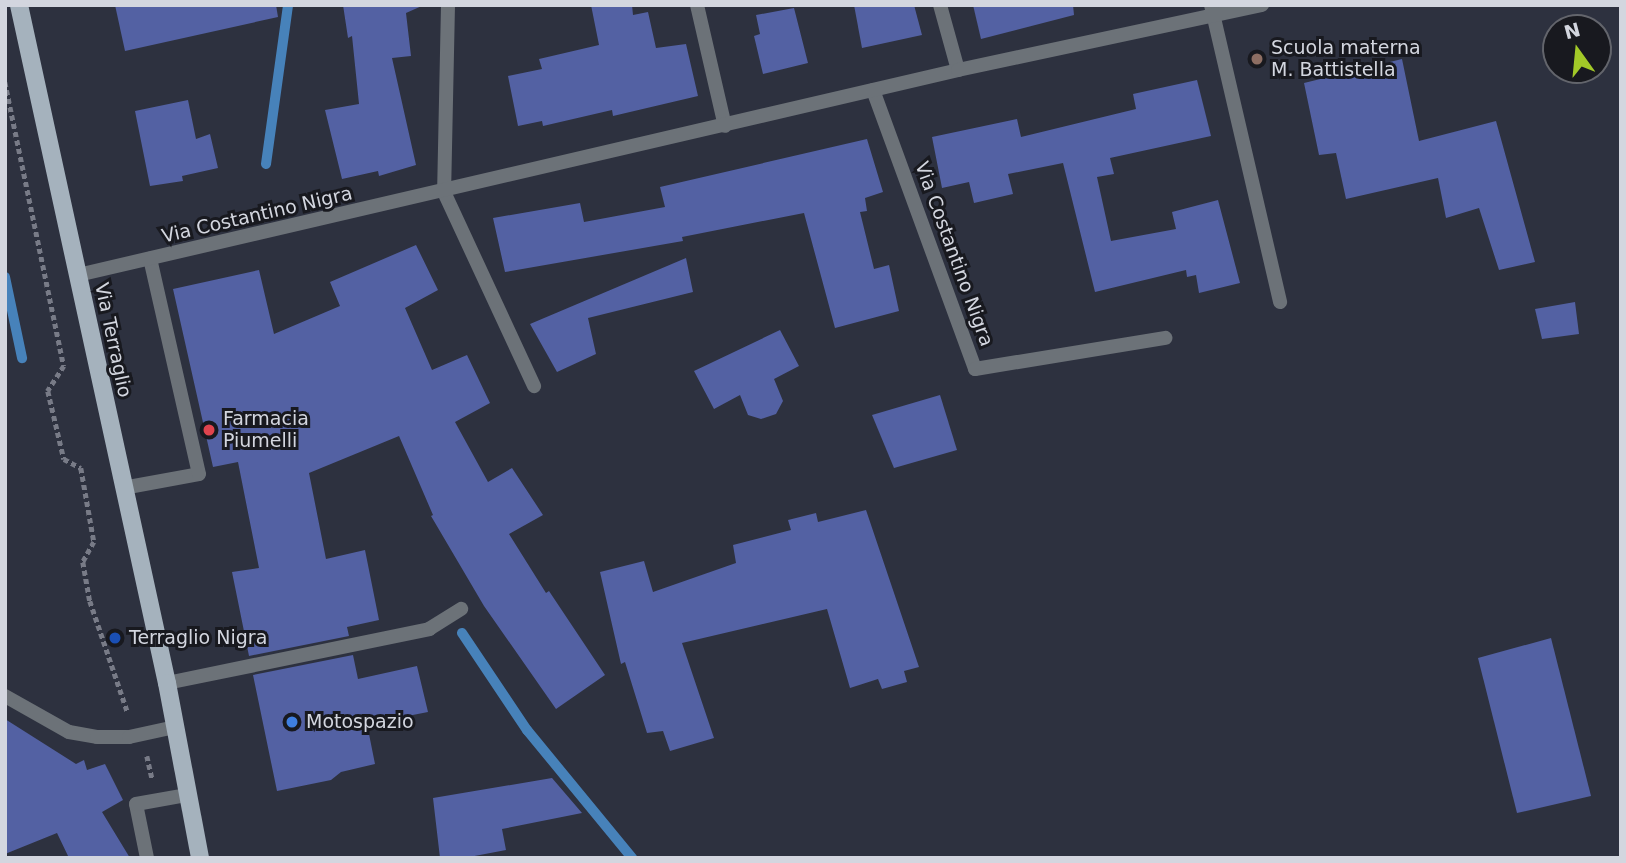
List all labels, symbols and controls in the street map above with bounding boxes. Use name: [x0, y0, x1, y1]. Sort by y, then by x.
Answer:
north arrow: [1542, 14, 1612, 84]
text: N: [1562, 18, 1583, 43]
place label: Scuola materna M. Battistella: [1271, 37, 1421, 81]
marker: Scuola materna M. Battistella: [1249, 51, 1265, 67]
street label: Via Costantino Nigra: [910, 159, 998, 349]
street label: Via Costantino Nigra: [159, 182, 355, 248]
street label: Via Terraglio: [90, 281, 136, 399]
place label: Farmacia Piumelli: [223, 408, 309, 452]
marker: Farmacia Piumelli: [201, 422, 217, 438]
place label: Terraglio Nigra: [129, 627, 267, 649]
marker: Terraglio Nigra: [107, 630, 123, 646]
place label: Motospazio: [306, 711, 414, 733]
marker: Motospazio: [284, 714, 300, 730]

